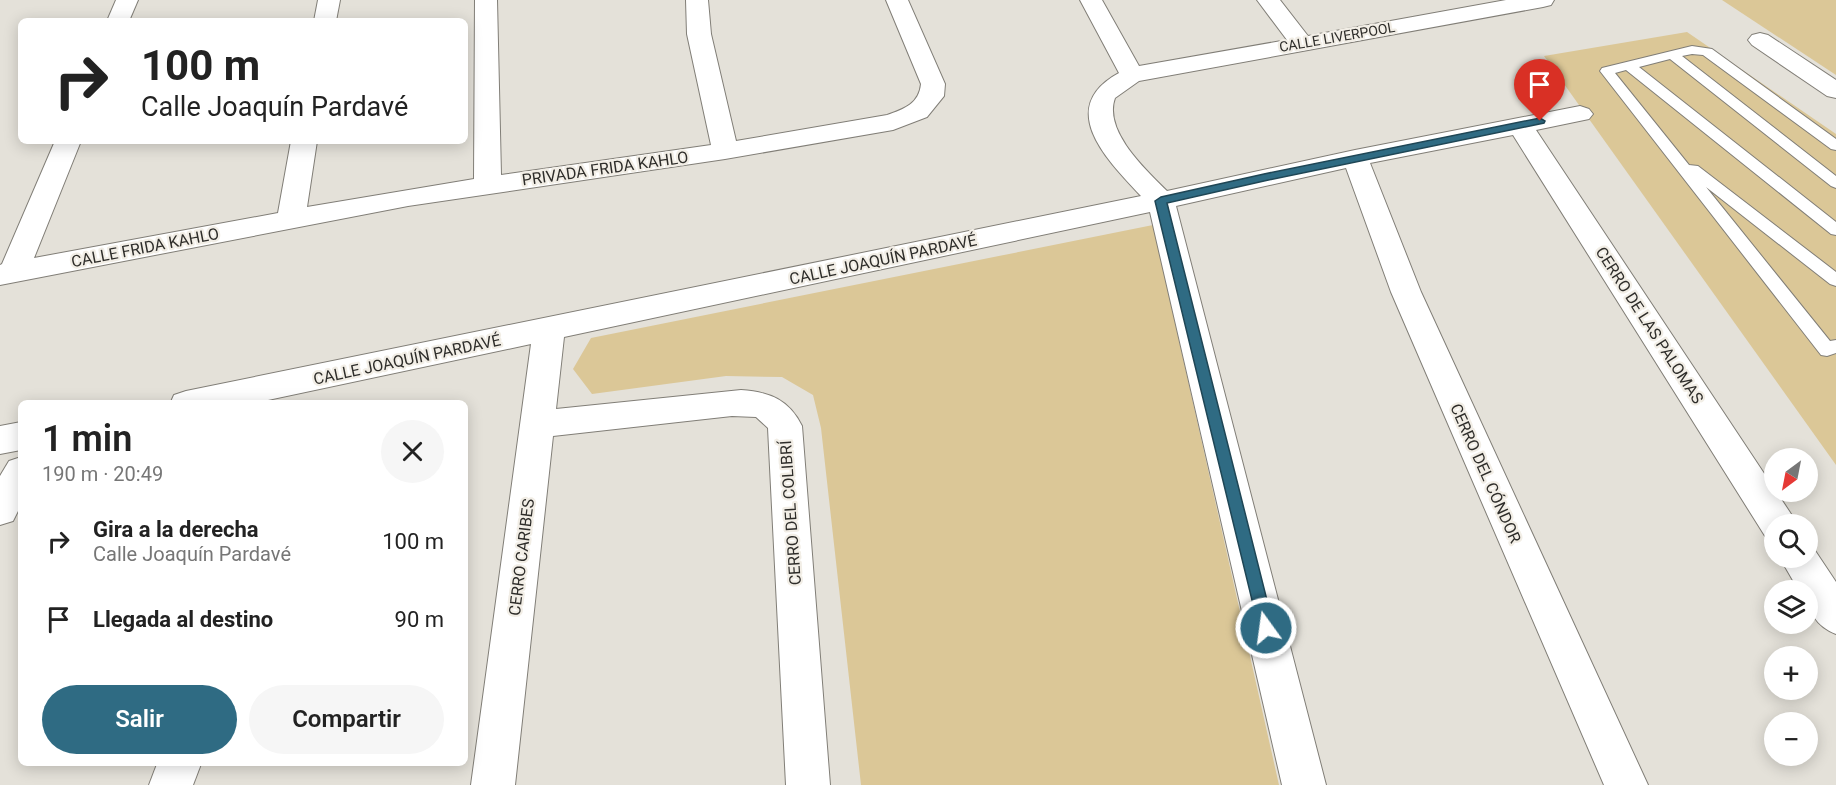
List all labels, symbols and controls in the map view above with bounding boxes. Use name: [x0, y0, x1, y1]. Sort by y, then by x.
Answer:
street label: CALLE LIVERPOOL: [1278, 19, 1397, 55]
text: 100 m: [141, 41, 260, 90]
icon: right: [42, 42, 120, 120]
pin: [1514, 59, 1565, 121]
icon: arrive: [1523, 68, 1556, 101]
text: Calle Joaquín Pardavé: [141, 91, 408, 123]
street label: PRIVADA FRIDA KAHLO: [521, 147, 690, 190]
street label: CALLE FRIDA KAHLO: [70, 224, 221, 271]
street label: CALLE JOAQUÍN PARDAVÉ: [788, 230, 978, 289]
street label: CERRO DE LAS PALOMAS: [1592, 243, 1707, 407]
street label: CALLE JOAQUÍN PARDAVÉ: [312, 330, 502, 389]
street label: CERRO DEL CÓNDOR: [1446, 400, 1526, 546]
text: 1 min: [42, 418, 132, 460]
button: close: [381, 420, 444, 483]
street label: CERRO DEL COLIBRÍ: [776, 439, 805, 586]
north arrow: [1764, 448, 1818, 502]
map controls: [1764, 448, 1818, 766]
text: 190 m · 20:49: [42, 462, 163, 486]
street label: CERRO CARIBES: [505, 497, 538, 617]
button: search: [1764, 514, 1818, 568]
text: Gira a la derecha: [93, 517, 259, 542]
icon: right: [42, 525, 75, 558]
text: 100 m: [382, 529, 444, 554]
text: Calle Joaquín Pardavé: [93, 542, 291, 566]
button: layers: [1764, 580, 1818, 634]
position arrow: [1234, 596, 1298, 660]
icon: arrive: [42, 603, 75, 636]
text: Llegada al destino: [93, 607, 273, 632]
text: 90 m: [395, 607, 444, 632]
button: +: [1764, 646, 1818, 700]
button: Salir: [42, 685, 237, 754]
button: Compartir: [249, 685, 444, 754]
button: −: [1764, 712, 1818, 766]

